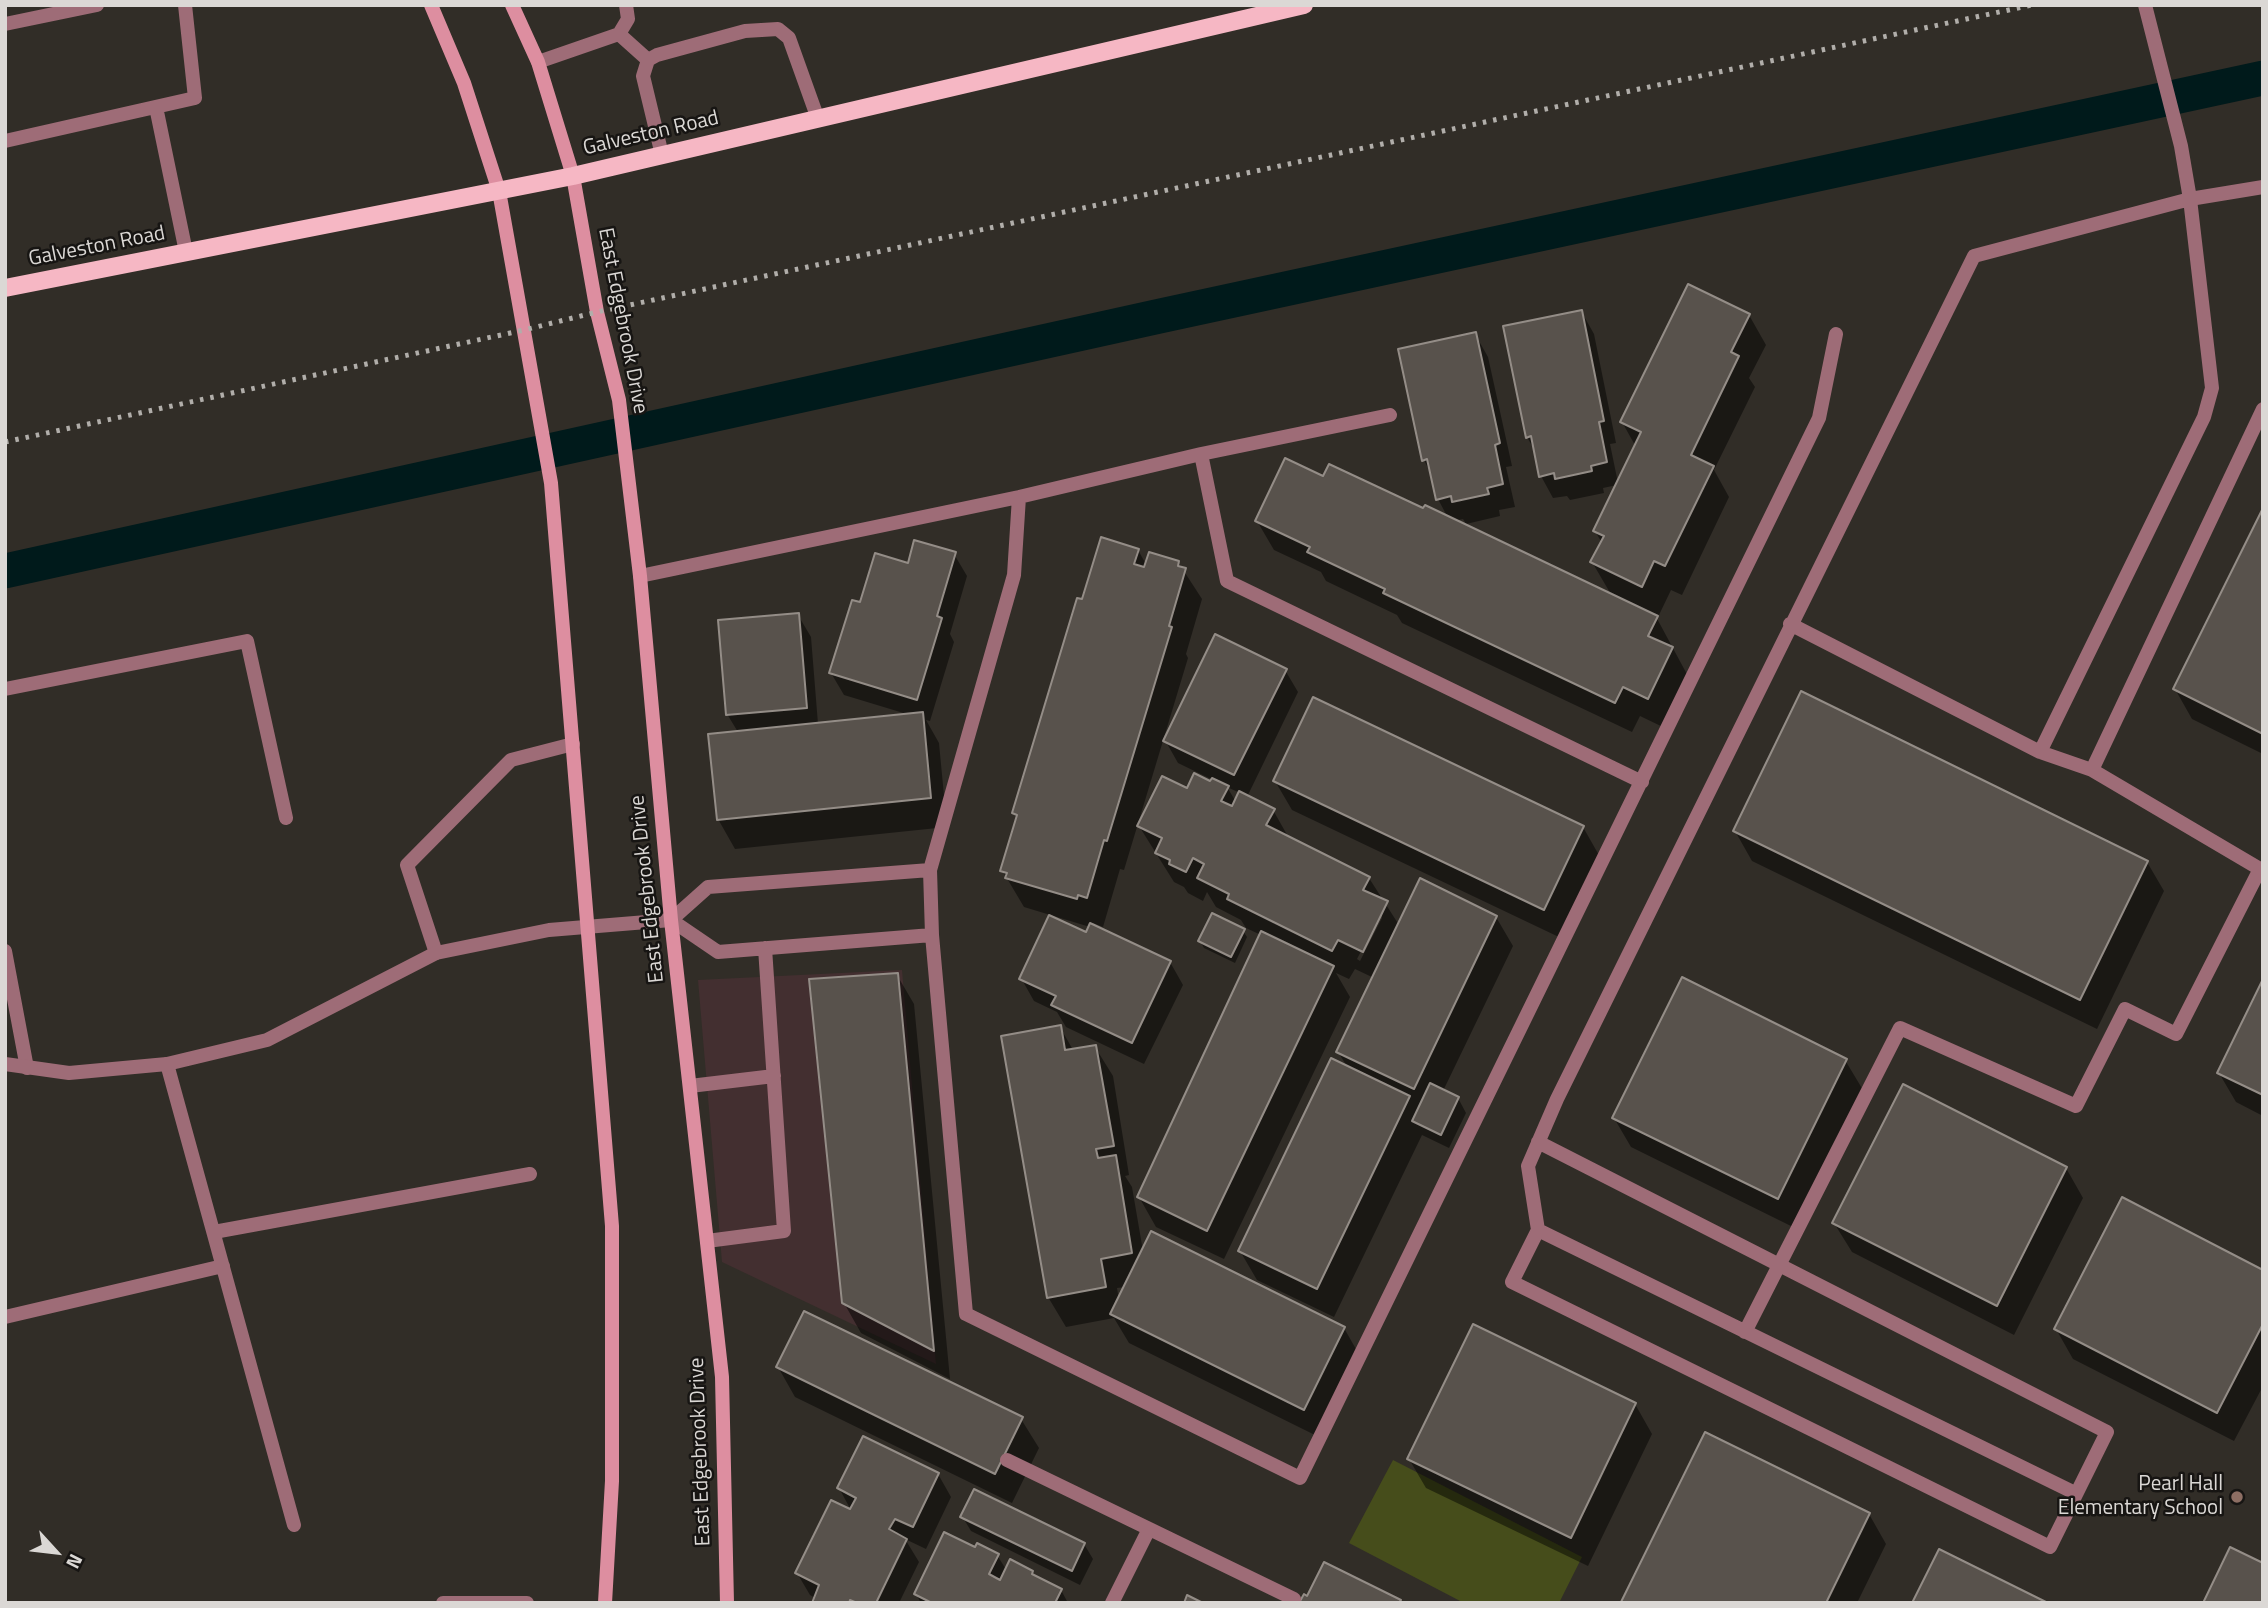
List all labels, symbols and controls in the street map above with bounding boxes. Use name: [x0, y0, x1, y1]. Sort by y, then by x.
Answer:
street label: Galveston Road: [581, 106, 721, 162]
street label: Galveston Road: [27, 221, 167, 273]
street label: East Edgebrook Drive: [592, 226, 652, 416]
street label: East Edgebrook Drive: [626, 794, 670, 984]
street label: East Edgebrook Drive: [685, 1357, 717, 1547]
place label: Pearl Hall Elementary School: [2058, 1472, 2223, 1522]
marker: Pearl Hall Elementary School: [2229, 1489, 2245, 1505]
north arrow: [21, 1517, 91, 1587]
text: N: [59, 1549, 91, 1574]

